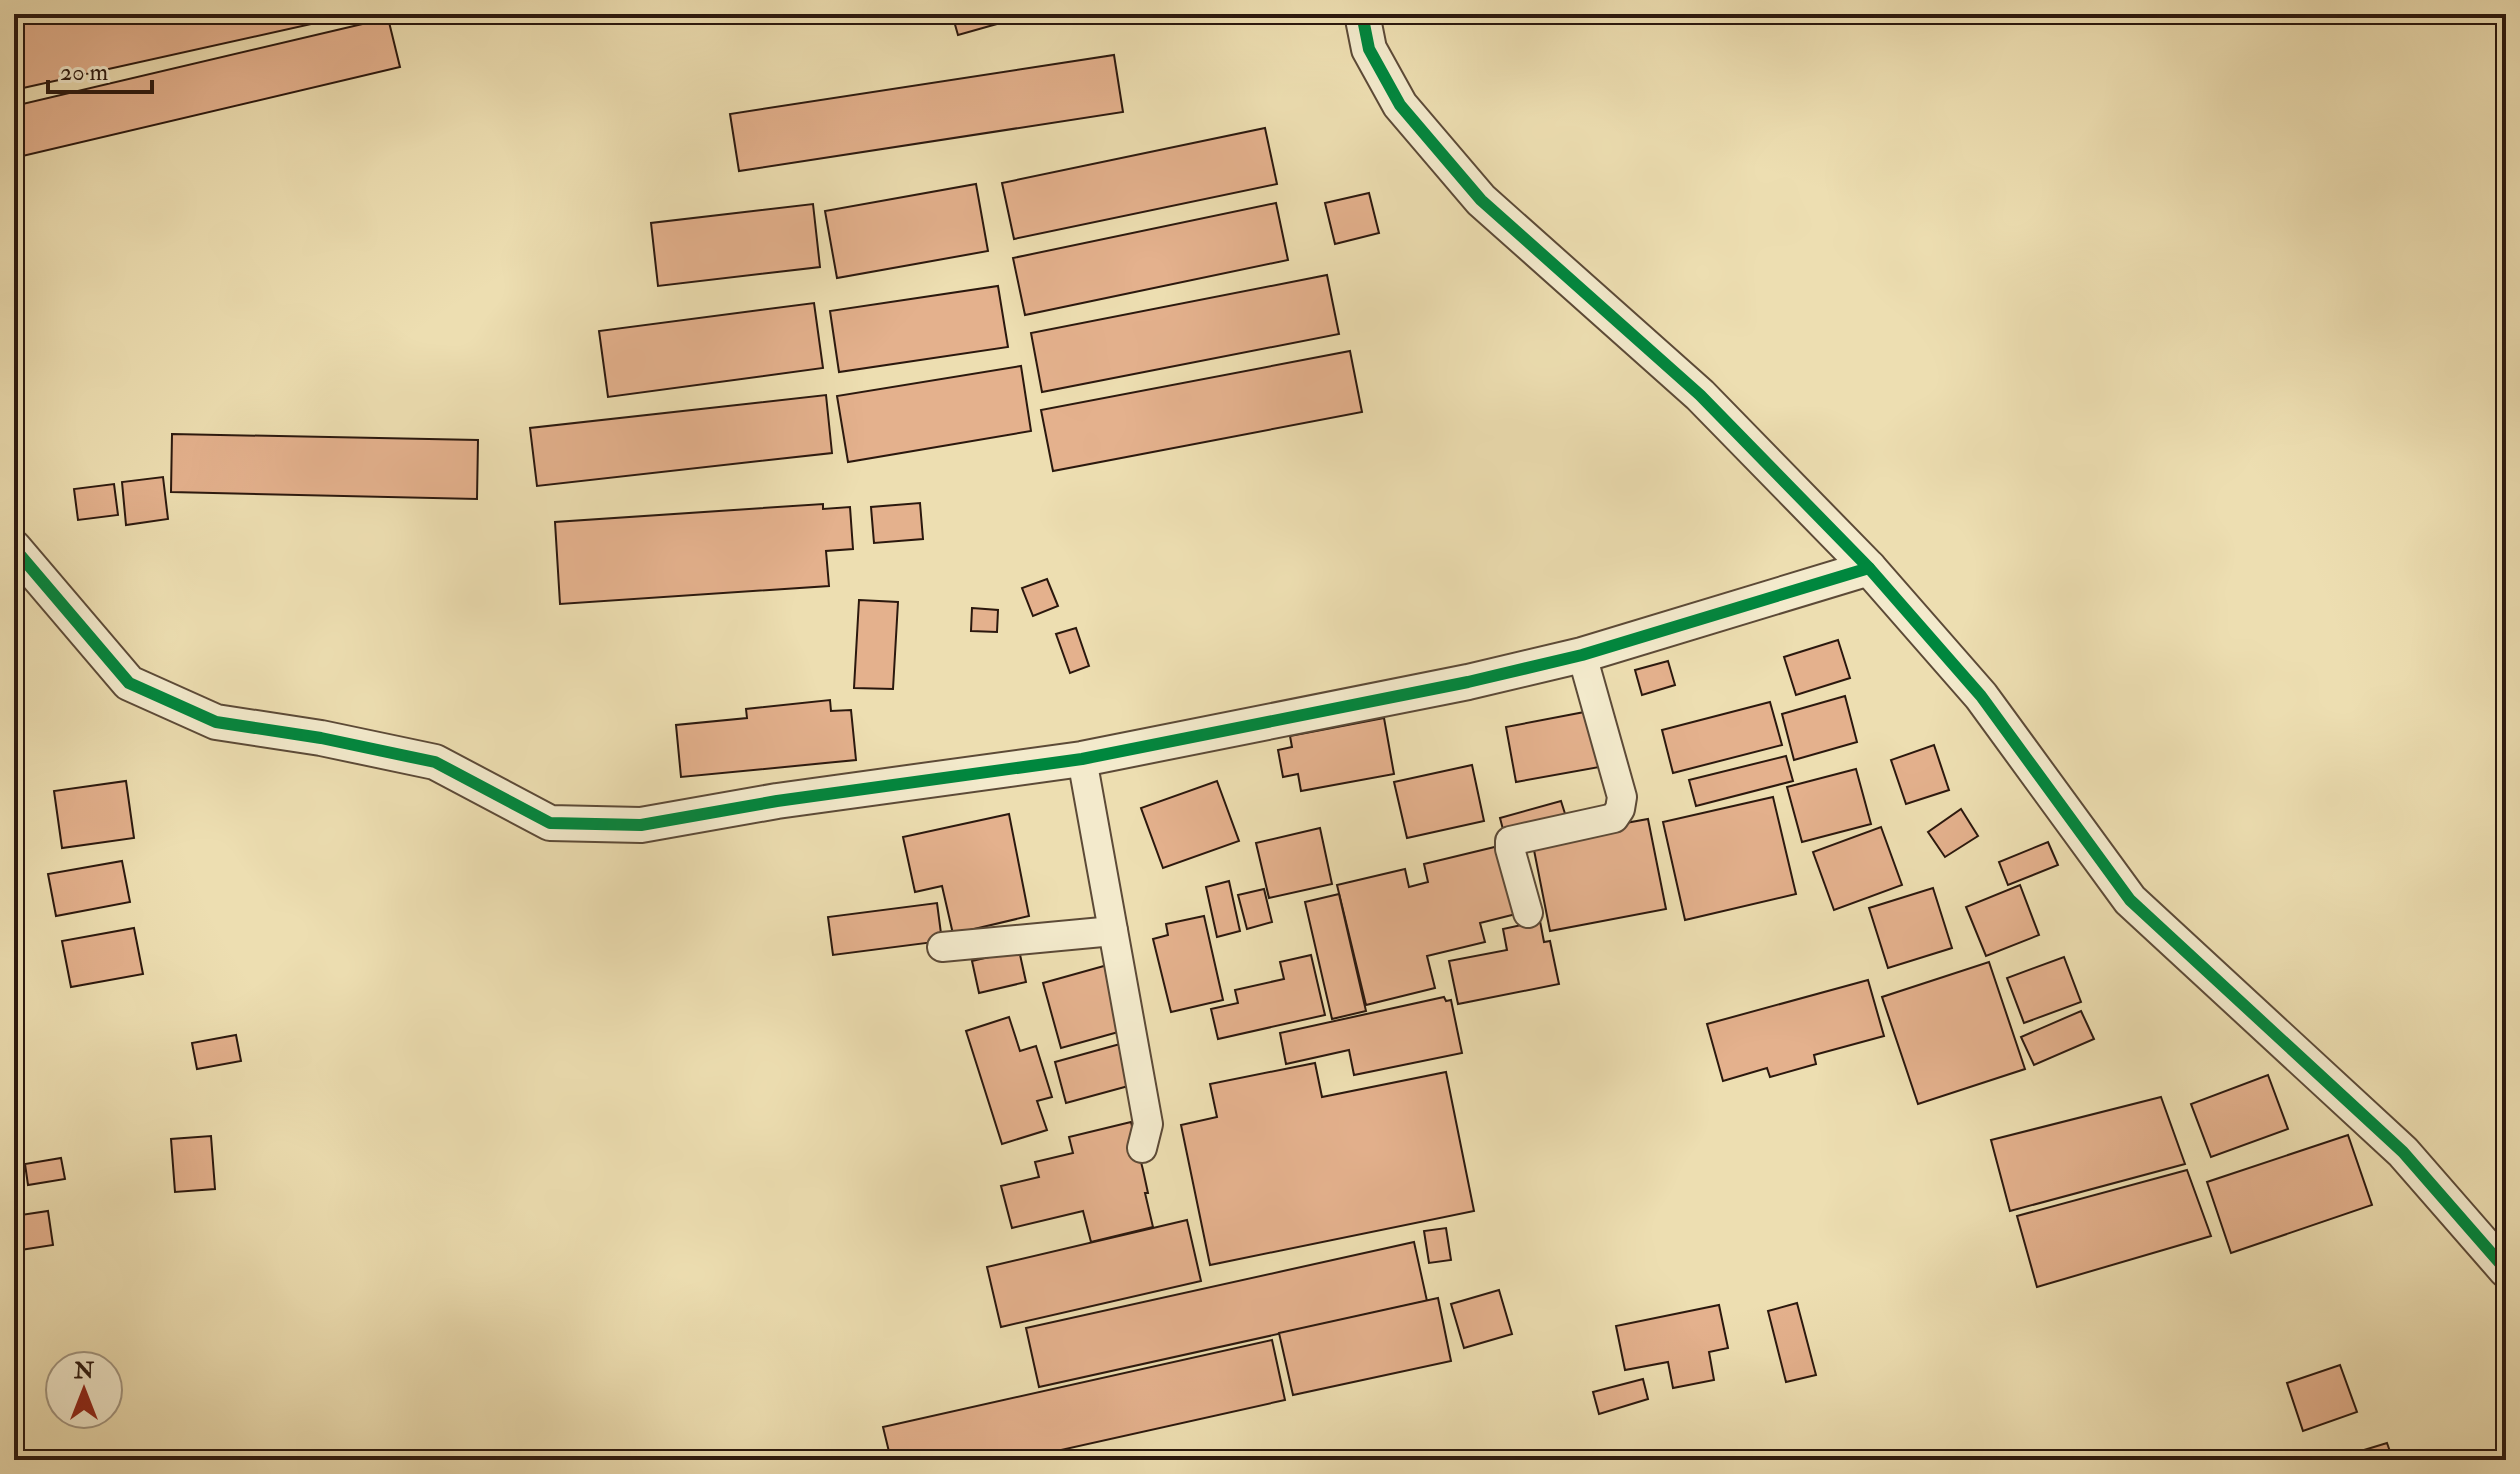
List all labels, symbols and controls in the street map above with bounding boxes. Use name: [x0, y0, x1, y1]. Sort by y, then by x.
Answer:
scale bar: [48, 44, 152, 94]
text: 20 m: [60, 57, 109, 88]
north arrow: [44, 1350, 124, 1430]
text: N: [73, 1357, 94, 1385]

